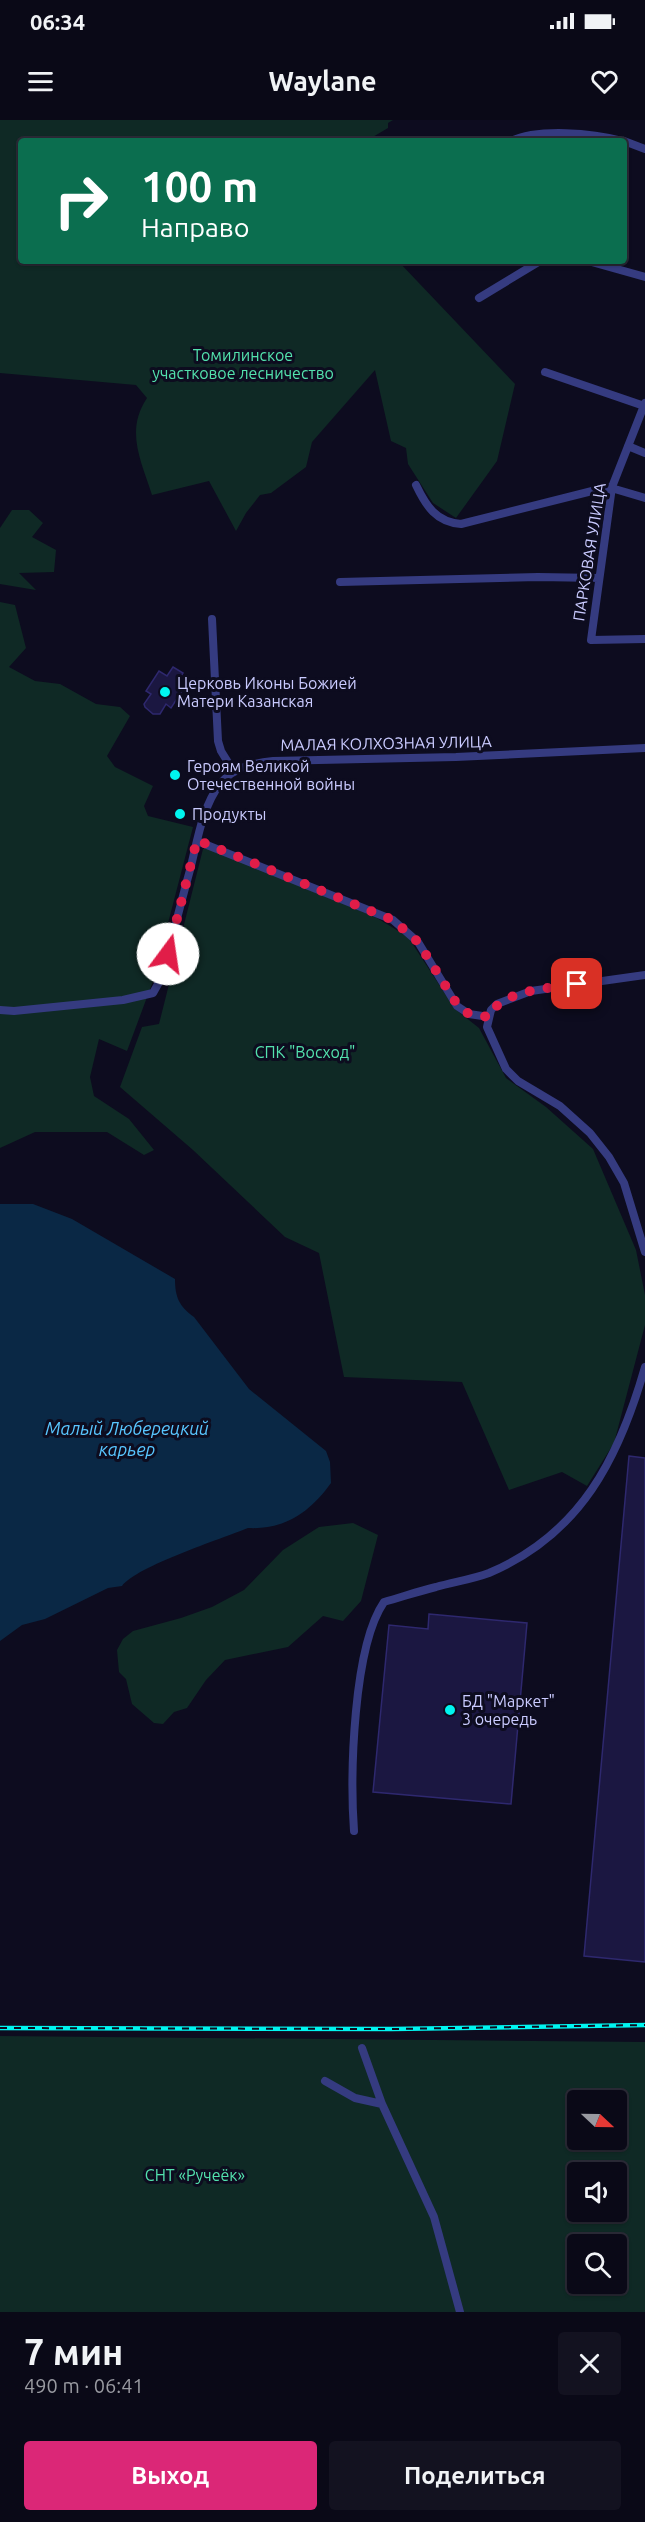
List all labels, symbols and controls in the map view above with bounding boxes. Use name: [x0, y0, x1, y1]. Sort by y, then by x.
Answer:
text: 06:34: [30, 9, 85, 34]
icon: menu: [24, 65, 57, 98]
icon: heart: [588, 65, 621, 98]
text: Waylane: [269, 66, 376, 96]
icon: right: [42, 162, 120, 240]
text: 100 m: [141, 163, 258, 210]
text: Направо: [141, 212, 250, 242]
park label: Томилинское участковое лесничество: [152, 346, 334, 382]
street label: ПАРКОВАЯ УЛИЦА: [569, 481, 609, 622]
place label: Церковь Иконы Божией Матери Казанская: [177, 674, 357, 710]
marker: Церковь Иконы Божией Матери Казанская: [158, 685, 172, 699]
street label: МАЛАЯ КОЛХОЗНАЯ УЛИЦА: [280, 732, 492, 754]
place label: Героям Великой Отечественной войны: [187, 757, 355, 793]
marker: Героям Великой Отечественной войны: [168, 768, 182, 782]
place label: Продукты: [192, 805, 267, 823]
marker: Продукты: [173, 807, 187, 821]
position arrow: [136, 922, 200, 986]
pin: [551, 958, 602, 1009]
icon: arrive: [560, 967, 593, 1000]
park label: СПК "Восход": [255, 1043, 355, 1061]
water label: Малый Люберецкий карьер: [45, 1418, 209, 1459]
place label: БД "Маркет" 3 очередь: [462, 1692, 555, 1728]
marker: БД "Маркет" 3 очередь: [443, 1703, 457, 1717]
north arrow: [567, 2090, 627, 2150]
map controls: [567, 2090, 627, 2294]
button: sound: [567, 2162, 627, 2222]
park label: СНТ «Ручеёк»: [145, 2166, 245, 2184]
button: search: [567, 2234, 627, 2294]
text: 7 мин: [24, 2331, 123, 2372]
button: close: [558, 2332, 621, 2395]
text: 490 m · 06:41: [24, 2374, 144, 2397]
button: Выход: [24, 2441, 317, 2510]
button: Поделиться: [329, 2441, 621, 2510]

